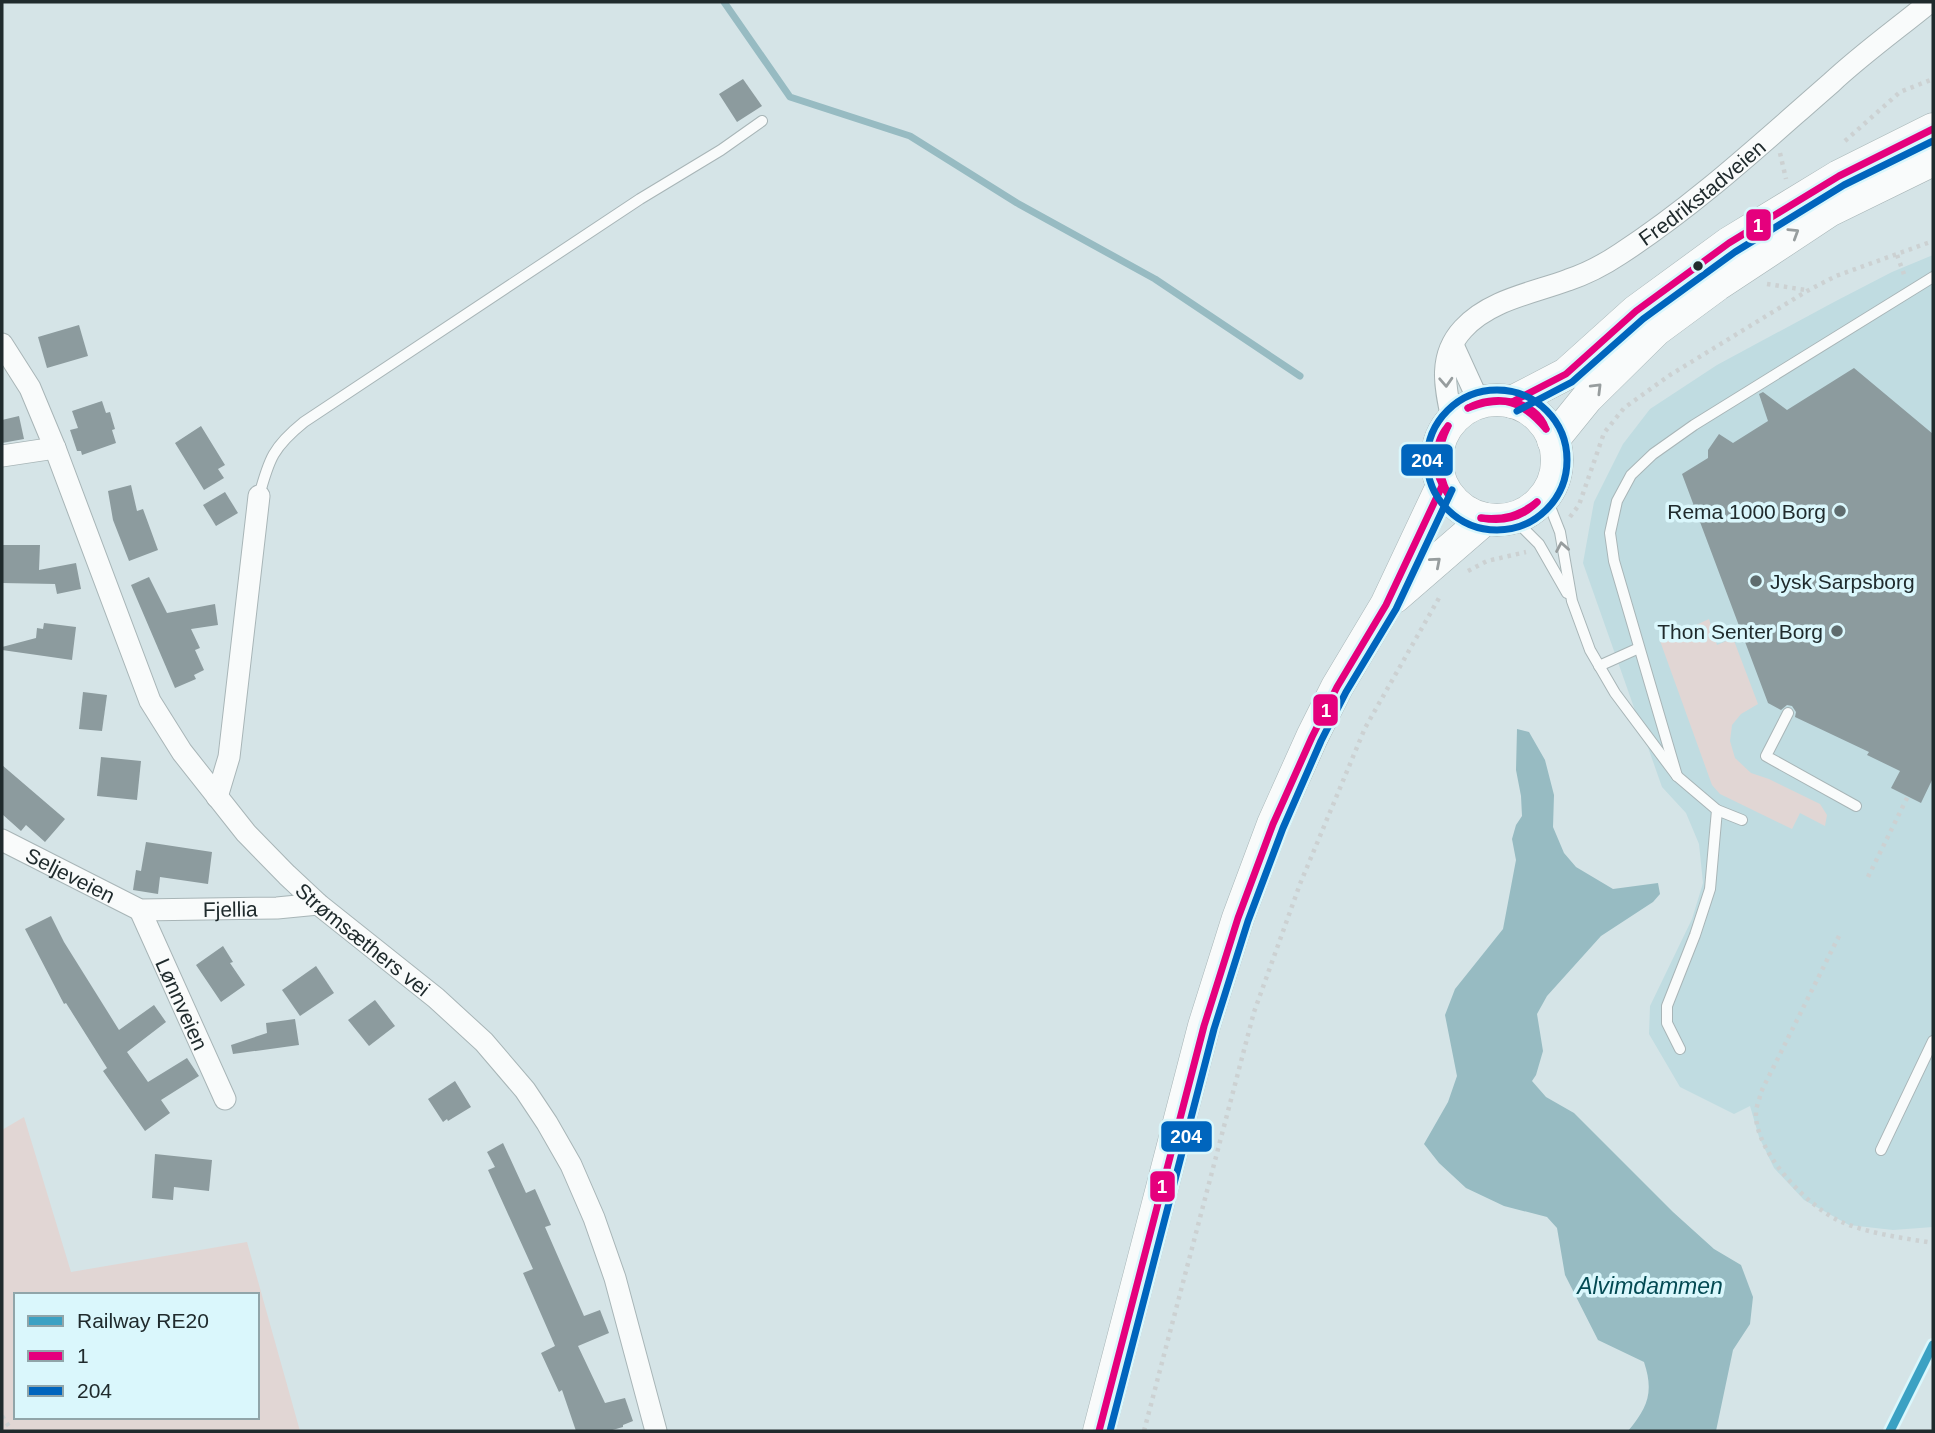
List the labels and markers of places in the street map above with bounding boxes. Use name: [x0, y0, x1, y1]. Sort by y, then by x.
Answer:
unlabelled marker: [1691, 259, 1705, 273]
place label: Rema 1000 Borg: [1667, 500, 1826, 523]
marker: Rema 1000 Borg: [1832, 503, 1848, 519]
place label: Jysk Sarpsborg: [1770, 570, 1915, 593]
marker: Jysk Sarpsborg: [1748, 573, 1764, 589]
place label: Thon Senter Borg: [1657, 620, 1823, 643]
marker: Thon Senter Borg: [1829, 623, 1845, 639]

